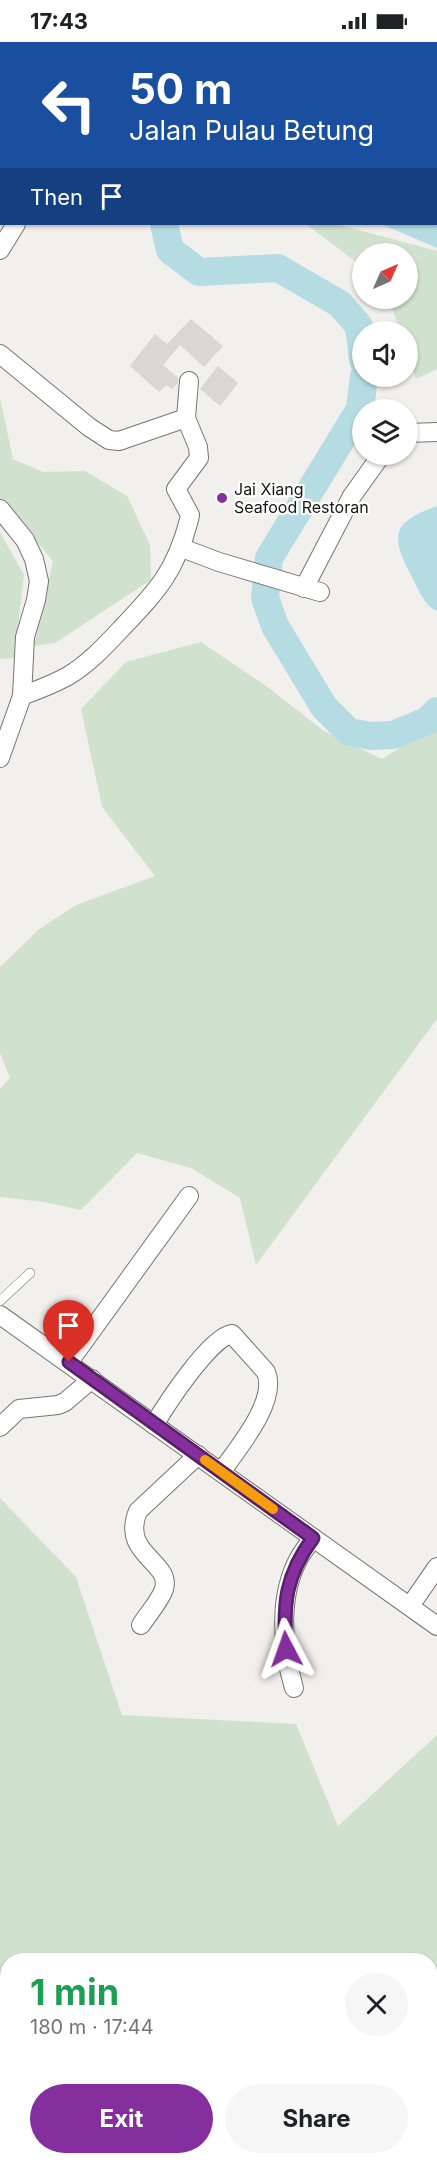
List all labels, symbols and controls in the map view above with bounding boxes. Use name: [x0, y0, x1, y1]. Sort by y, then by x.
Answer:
text: 17:43: [30, 8, 88, 34]
text: 50 m: [129, 63, 232, 114]
icon: left: [30, 66, 108, 144]
text: Jalan Pulau Betung: [129, 114, 374, 147]
icon: arrive: [95, 180, 128, 213]
text: Then: [30, 184, 83, 210]
north arrow: [352, 243, 418, 309]
map controls: [352, 243, 418, 465]
button: sound: [352, 321, 418, 387]
button: layers: [352, 399, 418, 465]
place label: Jai Xiang Seafood Restoran: [234, 479, 369, 517]
marker: Jai Xiang Seafood Restoran: [215, 491, 229, 505]
pin: [43, 1300, 94, 1362]
icon: arrive: [52, 1309, 85, 1342]
position arrow: [254, 1617, 318, 1681]
text: 1 min: [30, 1970, 119, 2014]
button: close: [345, 1973, 408, 2036]
text: 180 m · 17:44: [30, 2015, 154, 2039]
button: Exit: [30, 2084, 213, 2153]
button: Share: [225, 2084, 408, 2153]

